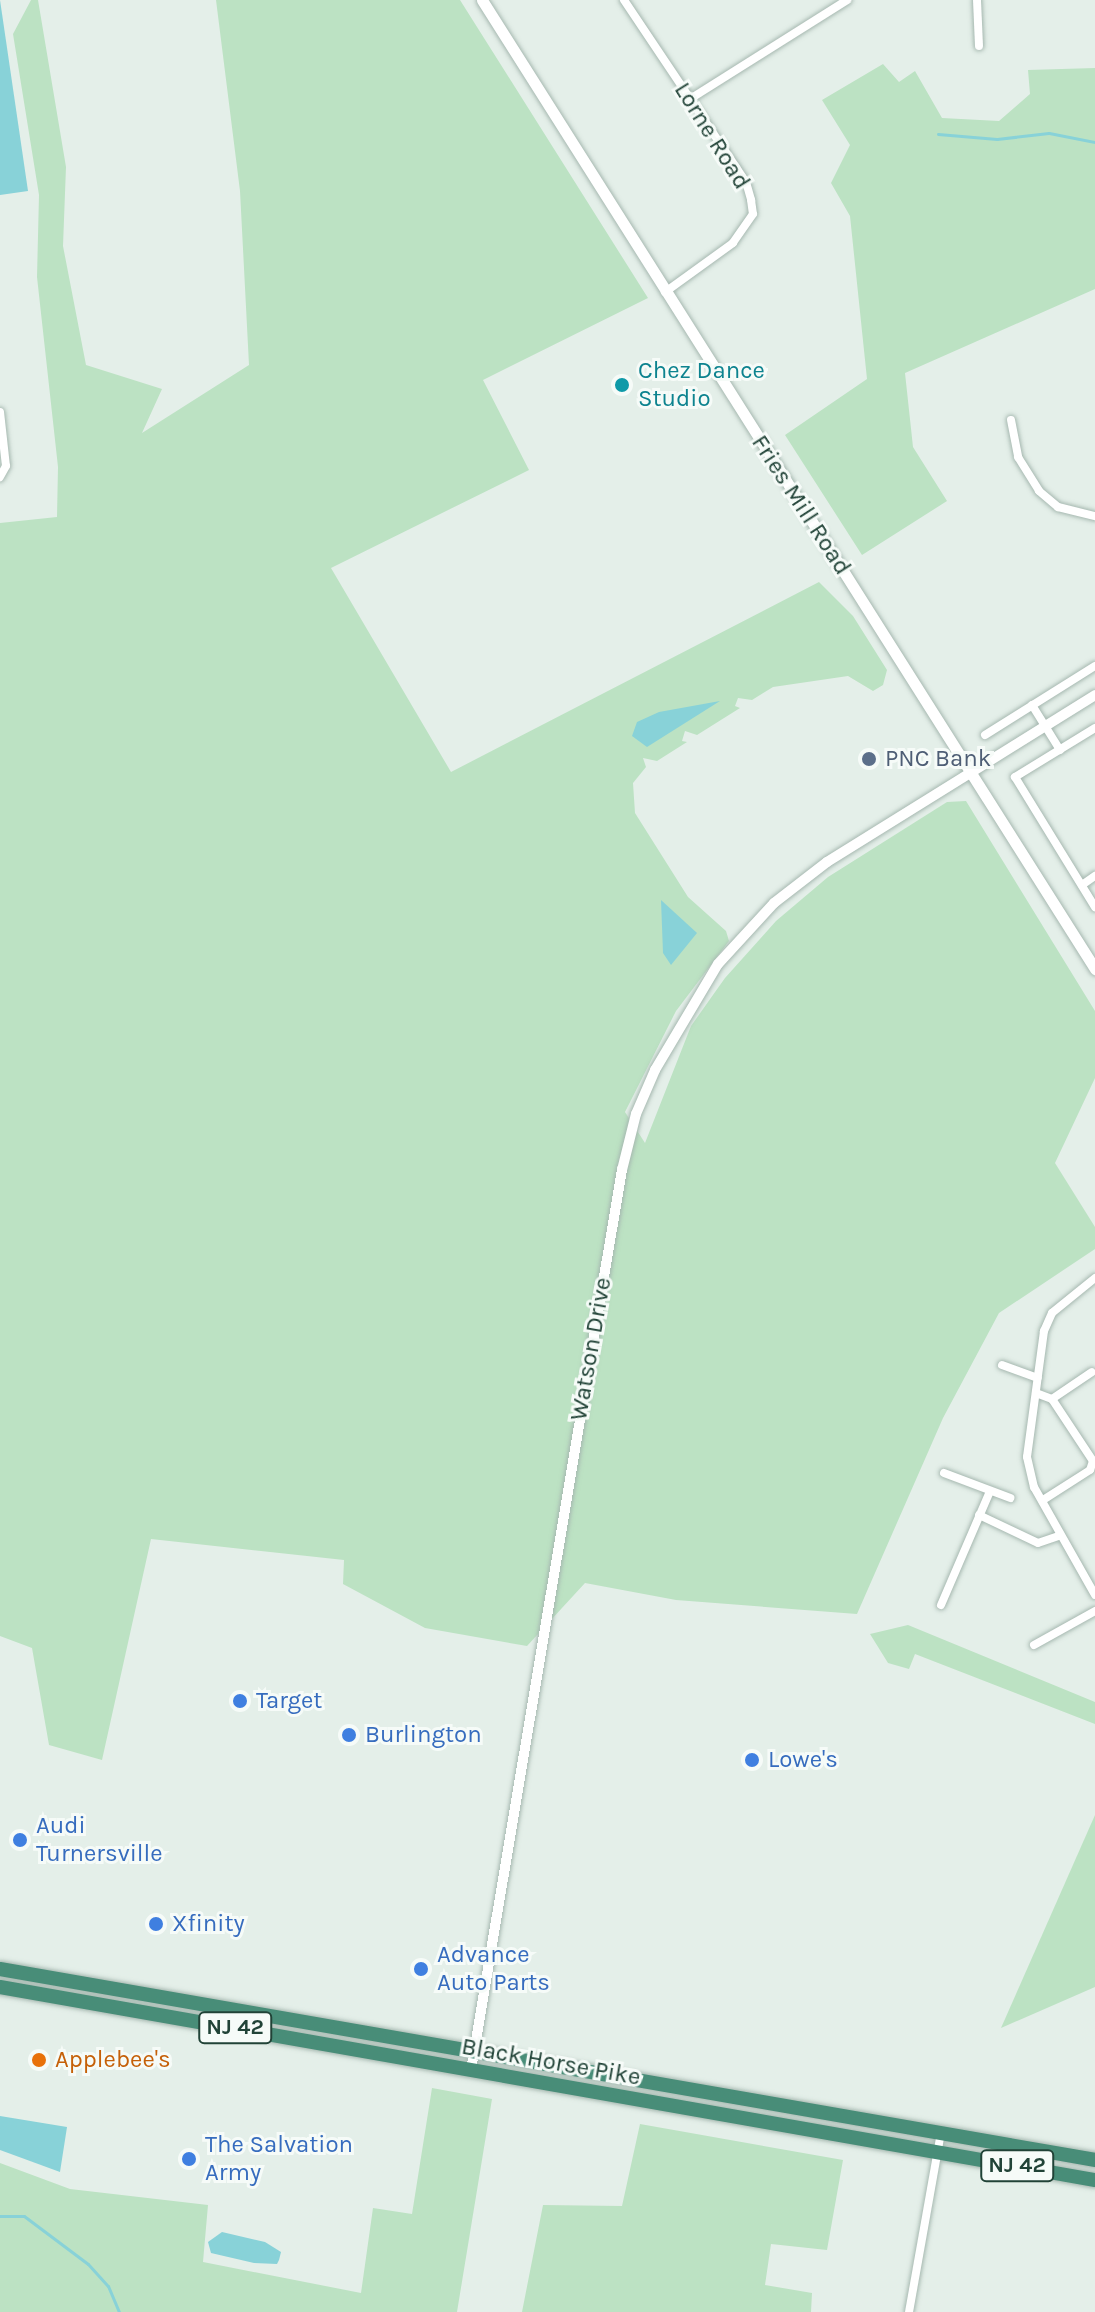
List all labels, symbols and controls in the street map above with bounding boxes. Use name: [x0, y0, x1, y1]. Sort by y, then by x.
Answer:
street label: Lorne Road: [668, 77, 756, 195]
place label: Chez Dance Studio: [638, 357, 765, 413]
marker: Chez Dance Studio: [613, 376, 631, 394]
street label: Fries Mill Road: [745, 430, 857, 580]
place label: PNC Bank: [885, 745, 991, 773]
marker: PNC Bank: [860, 750, 878, 768]
street label: Watson Drive: [564, 1275, 618, 1423]
place label: Target: [256, 1687, 322, 1715]
marker: Target: [231, 1692, 249, 1710]
place label: Burlington: [365, 1721, 482, 1749]
marker: Burlington: [340, 1726, 358, 1744]
place label: Lowe's: [768, 1746, 838, 1774]
marker: Lowe's: [743, 1751, 761, 1769]
place label: Audi Turnersville: [36, 1812, 163, 1868]
marker: Audi Turnersville: [11, 1831, 29, 1849]
place label: Xfinity: [172, 1910, 245, 1938]
marker: Xfinity: [147, 1915, 165, 1933]
place label: Advance Auto Parts: [437, 1941, 550, 1997]
marker: Advance Auto Parts: [412, 1960, 430, 1978]
road number: NJ 42: [197, 2010, 273, 2046]
street label: Black Horse Pike: [459, 2032, 643, 2092]
place label: Applebee's: [55, 2046, 171, 2074]
marker: Applebee's: [30, 2051, 48, 2069]
place label: The Salvation Army: [205, 2131, 353, 2187]
road number: NJ 42: [979, 2148, 1055, 2184]
marker: The Salvation Army: [180, 2150, 198, 2168]

